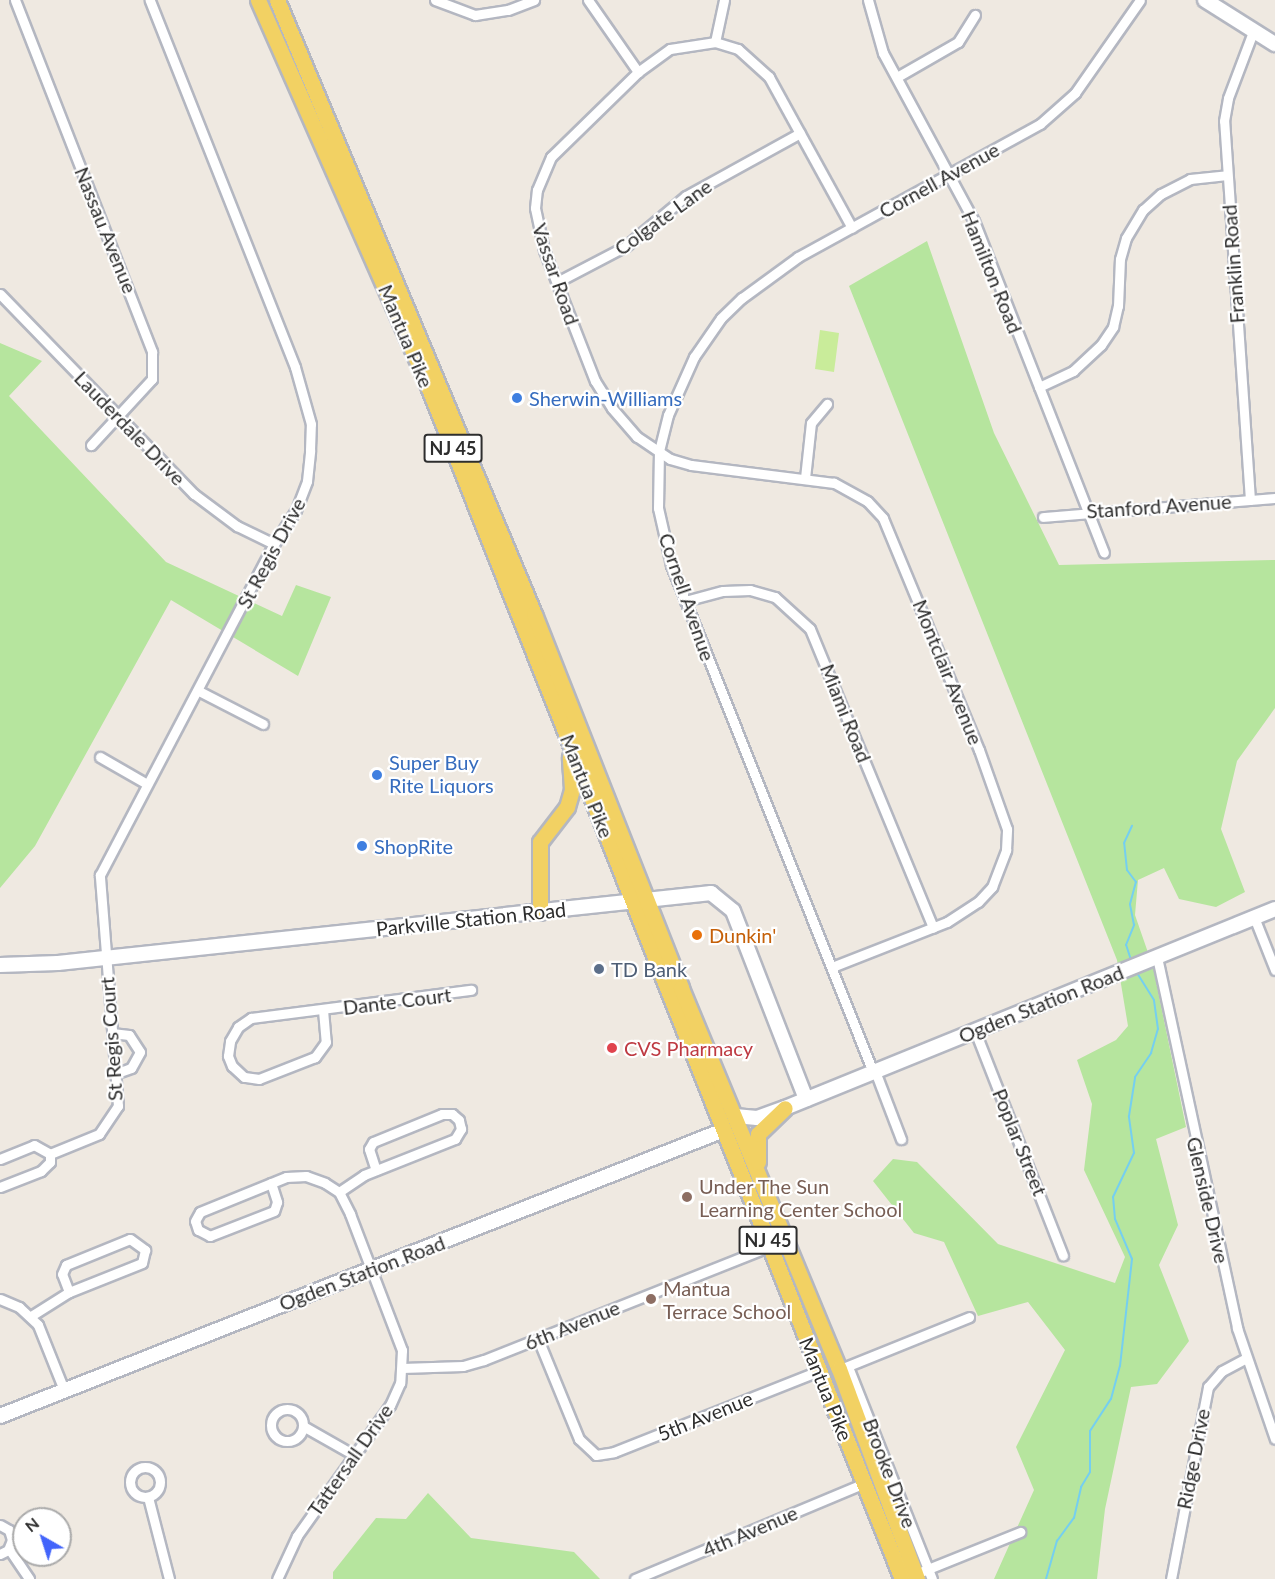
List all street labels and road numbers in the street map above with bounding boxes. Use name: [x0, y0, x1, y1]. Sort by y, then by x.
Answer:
street label: Cornell Avenue: [874, 137, 1004, 223]
street label: Nassau Avenue: [70, 163, 142, 297]
street label: Colgate Lane: [610, 174, 716, 260]
street label: Franklin Road: [1217, 204, 1249, 324]
street label: Hamilton Road: [957, 207, 1027, 337]
street label: Vassar Road: [527, 220, 585, 328]
street label: Mantua Pike: [374, 281, 438, 391]
street label: Lauderdale Drive: [70, 366, 190, 490]
road number: NJ 45: [423, 433, 483, 463]
street label: Stanford Avenue: [1085, 489, 1233, 523]
street label: St Regis Drive: [232, 494, 310, 612]
street label: Cornell Avenue: [654, 530, 720, 664]
street label: Montclair Avenue: [908, 595, 988, 749]
street label: Miami Road: [815, 660, 877, 766]
street label: Mantua Pike: [555, 731, 619, 841]
street label: Parkville Station Road: [375, 897, 567, 941]
street label: Ogden Station Road: [955, 960, 1127, 1048]
street label: St Regis Court: [95, 976, 127, 1102]
street label: Dante Court: [342, 982, 452, 1020]
street label: Poplar Street: [988, 1085, 1052, 1199]
street label: Glenside Drive: [1182, 1134, 1234, 1266]
road number: NJ 45: [738, 1225, 798, 1255]
street label: Ogden Station Road: [276, 1230, 448, 1316]
street label: 6th Avenue: [521, 1295, 623, 1355]
street label: Mantua Pike: [794, 1334, 858, 1444]
street label: 5th Avenue: [654, 1386, 756, 1446]
street label: Tattersall Drive: [302, 1399, 398, 1521]
street label: Ridge Drive: [1171, 1407, 1215, 1511]
street label: Brooke Drive: [858, 1415, 922, 1531]
street label: 4th Avenue: [699, 1500, 801, 1562]

